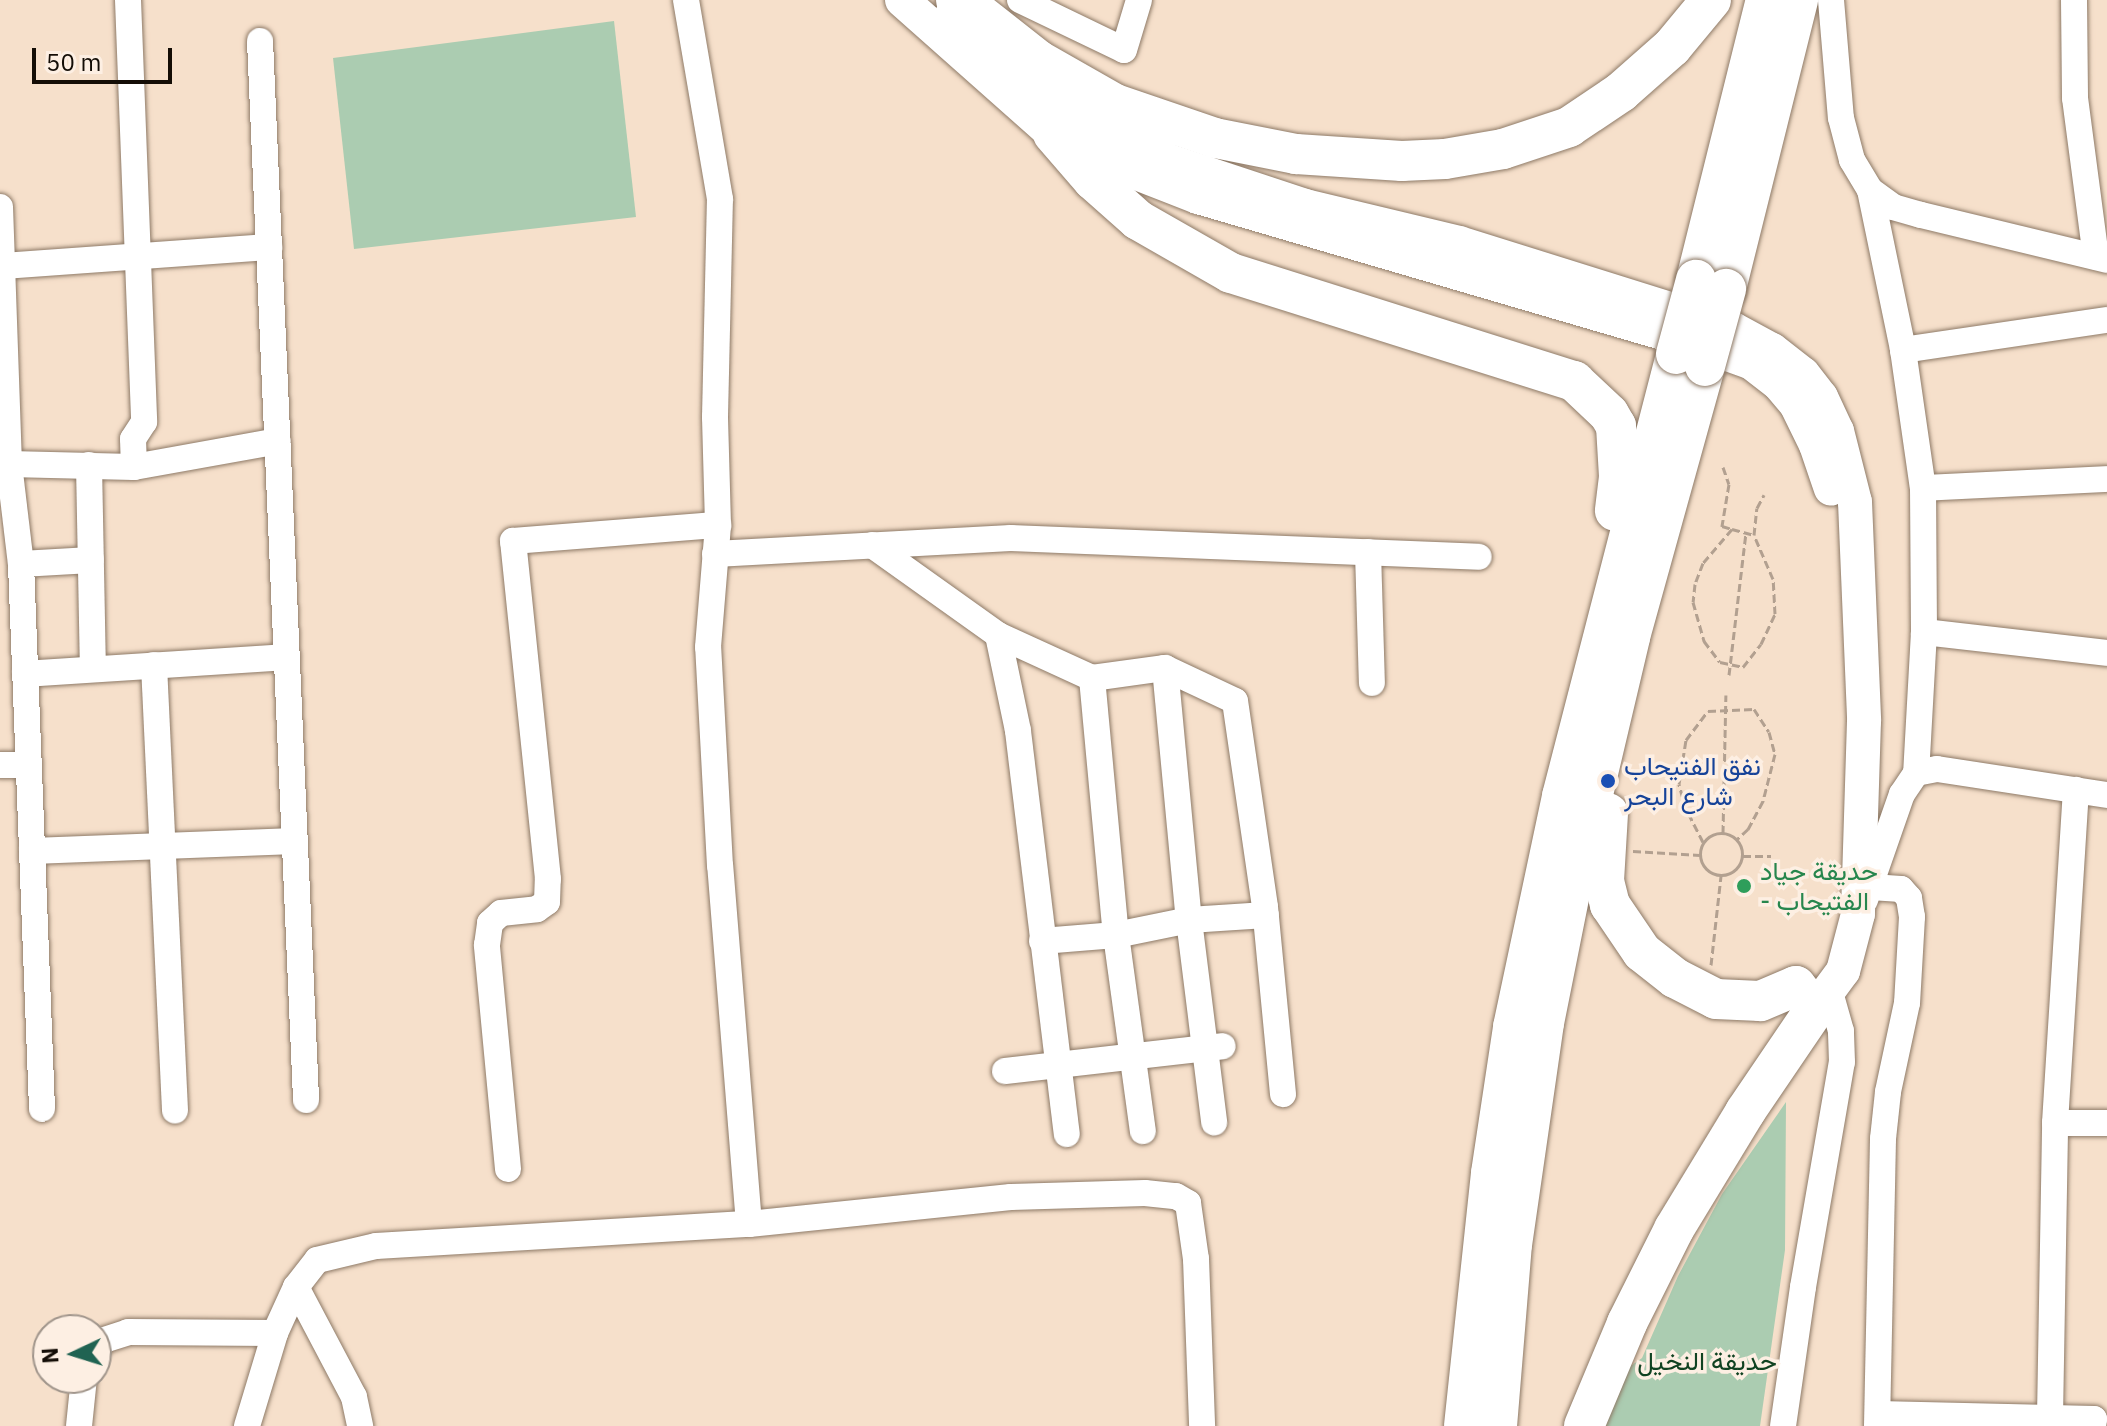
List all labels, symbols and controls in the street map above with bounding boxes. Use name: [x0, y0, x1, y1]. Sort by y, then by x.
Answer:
scale bar: [36, 32, 176, 82]
text: 50 m: [46, 46, 101, 78]
place label: نفق الفتيحاب شارع البحر: [1624, 750, 1761, 812]
marker: نفق الفتيحاب شارع البحر: [1599, 772, 1617, 790]
place label: حديقة جياد - الفتيحاب: [1760, 855, 1878, 916]
marker: حديقة جياد - الفتيحاب: [1735, 877, 1753, 895]
north arrow: [32, 1314, 112, 1394]
park label: حديقة النخيل: [1637, 1345, 1777, 1377]
text: N: [35, 1347, 65, 1365]

